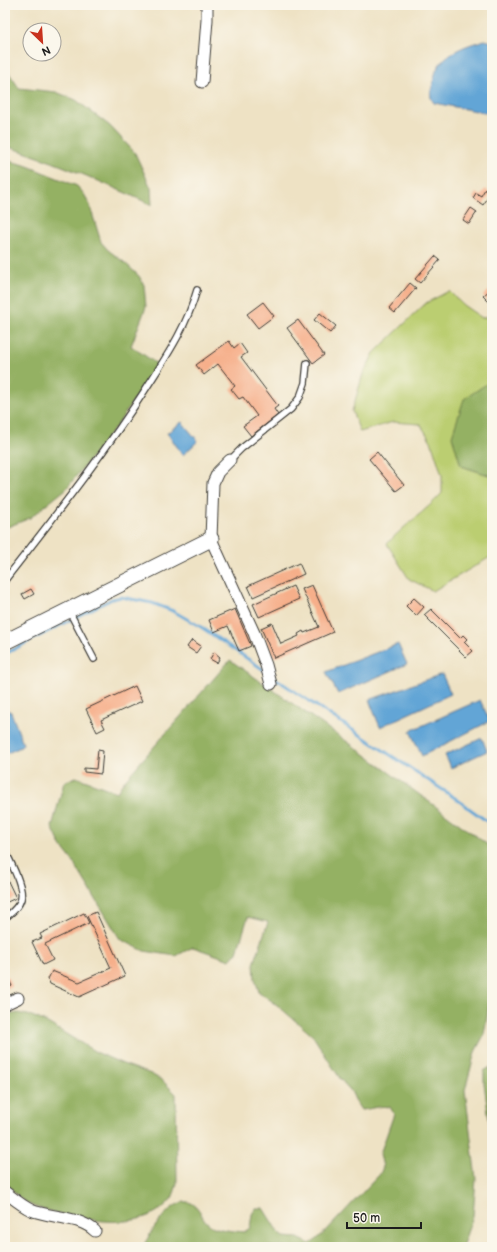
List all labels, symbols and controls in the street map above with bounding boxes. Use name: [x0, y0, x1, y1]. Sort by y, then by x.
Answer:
north arrow: [22, 22, 62, 62]
text: N: [40, 43, 53, 58]
scale bar: [347, 1204, 421, 1230]
text: 50 m: [353, 1211, 380, 1226]

